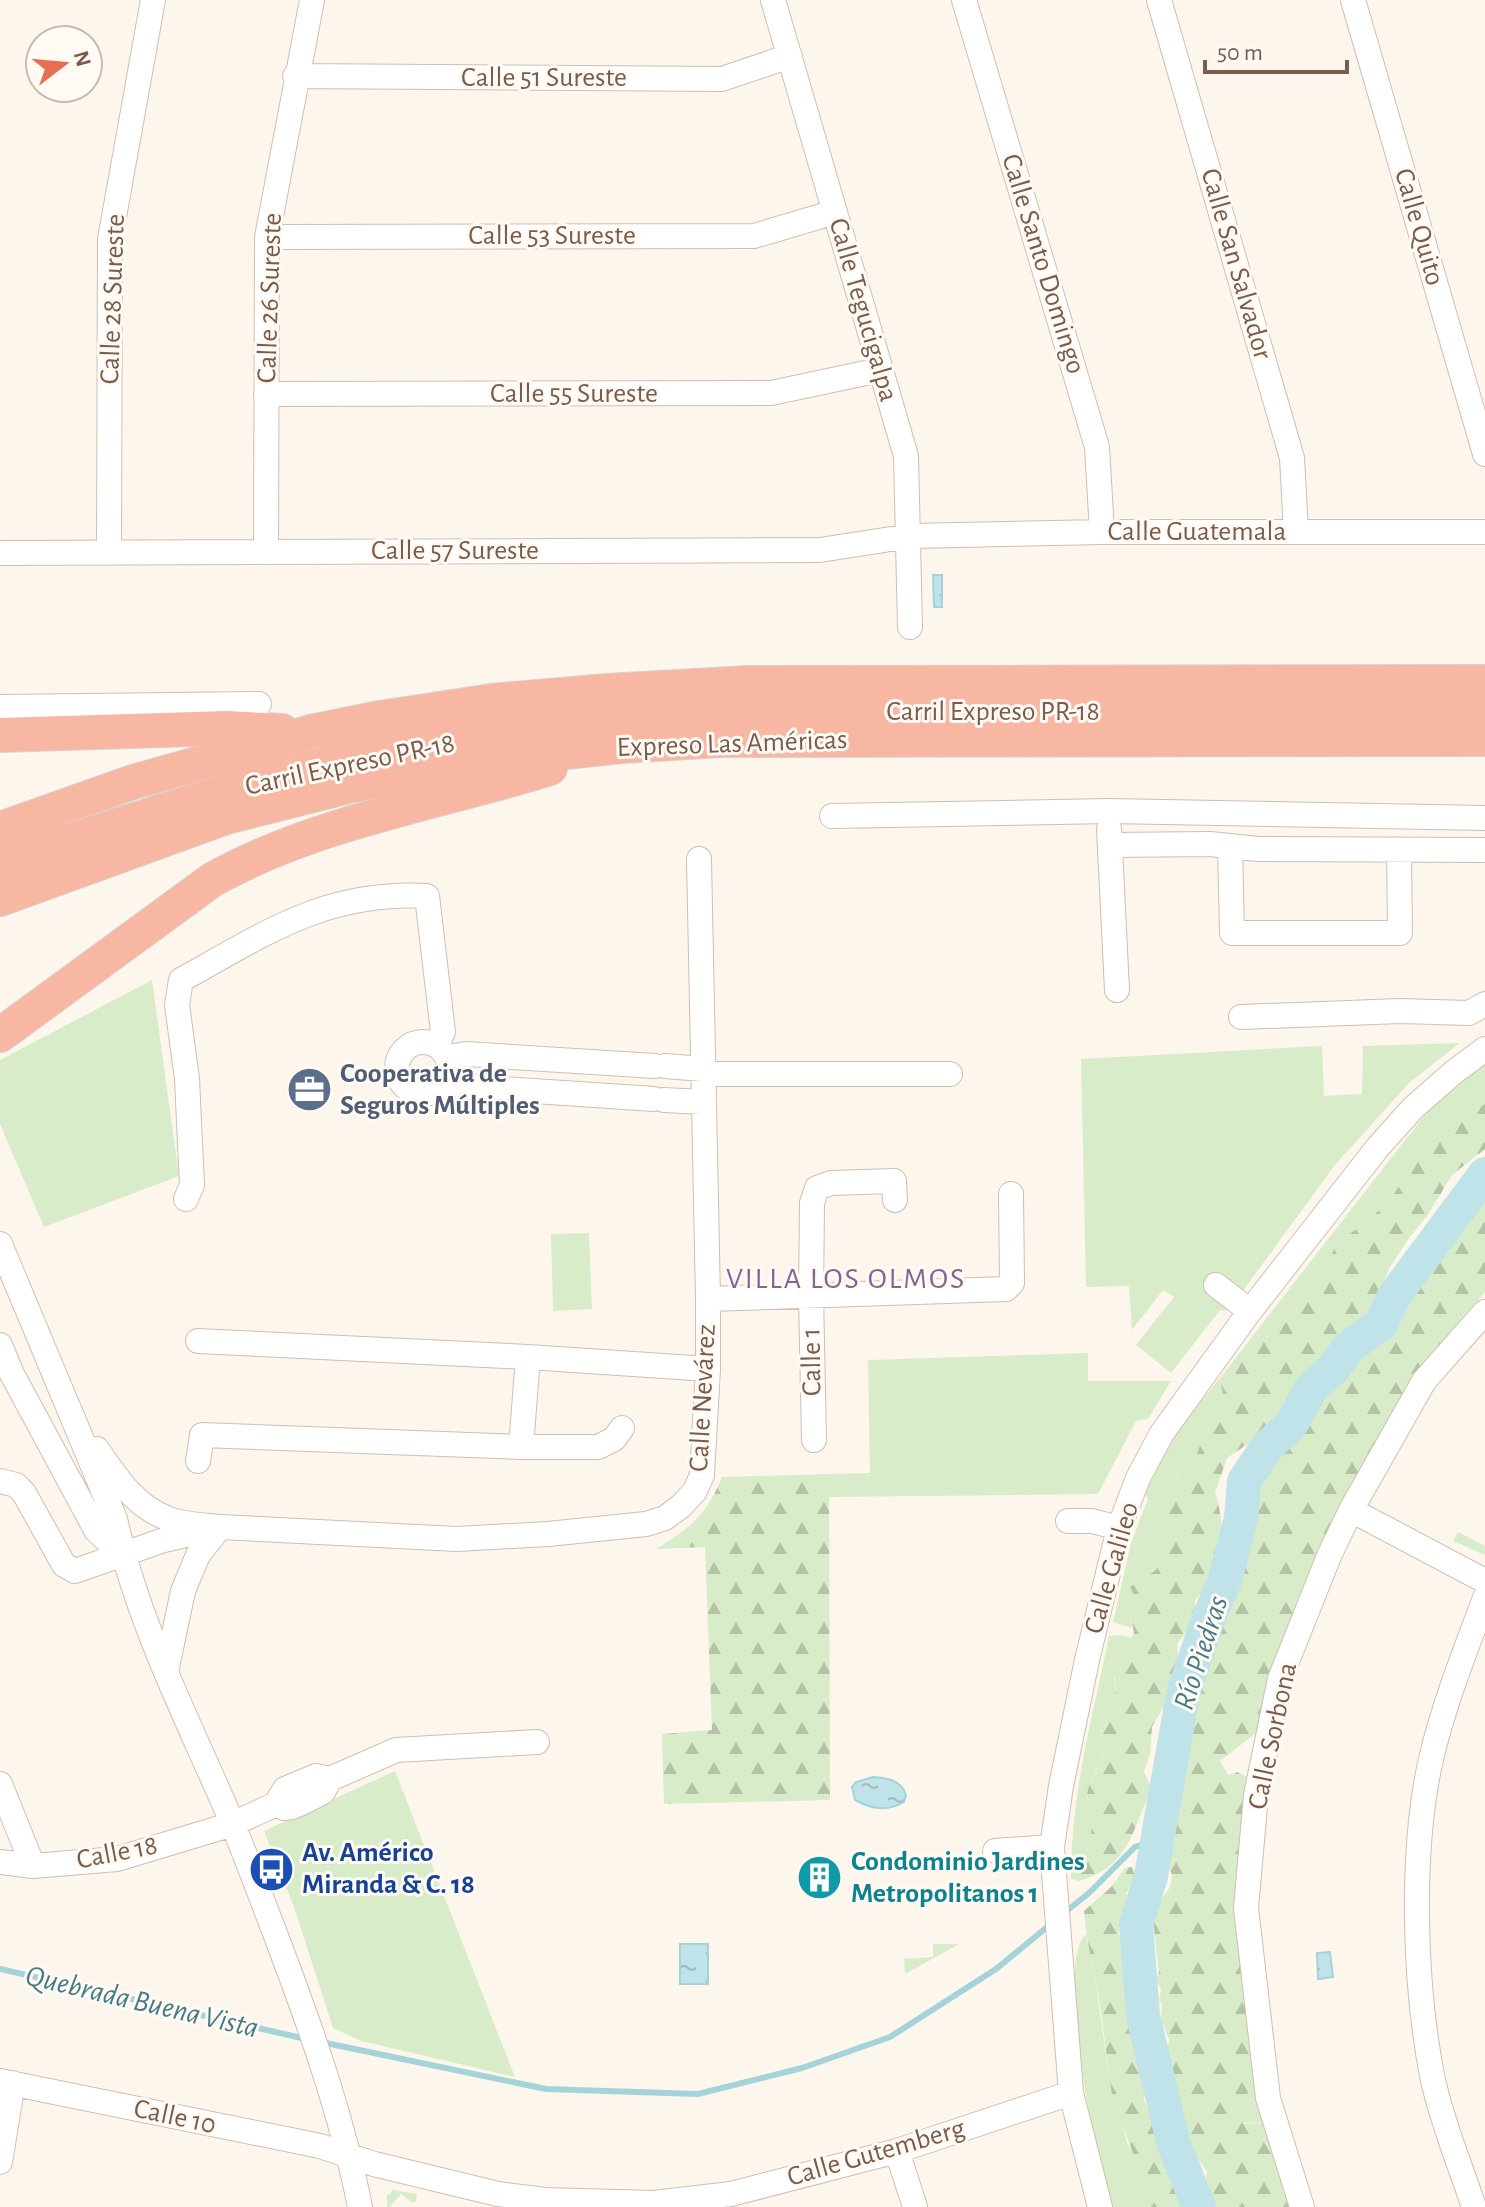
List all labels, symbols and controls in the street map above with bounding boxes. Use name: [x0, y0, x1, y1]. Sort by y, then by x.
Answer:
north arrow: [24, 24, 104, 104]
scale bar: [1205, 24, 1347, 74]
text: 50 m: [1217, 41, 1263, 65]
text: N: [70, 48, 95, 69]
street label: Calle 51 Sureste: [461, 64, 627, 92]
street label: Calle Santo Domingo: [996, 151, 1090, 377]
street label: Calle San Salvador: [1195, 165, 1277, 363]
street label: Calle Quito: [1389, 165, 1449, 289]
street label: Calle 26 Sureste: [253, 212, 287, 384]
street label: Calle 28 Sureste: [96, 213, 130, 385]
street label: Calle Tegucigalpa: [823, 215, 903, 405]
street label: Calle 53 Sureste: [468, 222, 636, 250]
street label: Calle 55 Sureste: [490, 380, 658, 408]
street label: Calle Guatemala: [1108, 518, 1287, 546]
street label: Calle 57 Sureste: [371, 537, 539, 565]
street label: Carril Expreso PR-18: [886, 698, 1100, 726]
street label: Expreso Las Américas: [616, 726, 848, 762]
street label: Carril Expreso PR-18: [243, 729, 457, 801]
place label: Cooperativa de Seguros Múltiples: [340, 1060, 540, 1120]
office icon: Cooperativa de Seguros Múltiples: [285, 1066, 333, 1114]
district label: VILLA LOS OLMOS: [726, 1264, 966, 1294]
street label: Calle Nevárez: [685, 1323, 721, 1473]
street label: Calle 1: [797, 1328, 827, 1396]
street label: Calle Galileo: [1080, 1499, 1144, 1637]
water label: Río Piedras: [1169, 1592, 1234, 1714]
street label: Calle Sorbona: [1244, 1660, 1302, 1812]
street label: Calle 18: [74, 1831, 160, 1875]
place label: Av. Américo Miranda & C. 18: [302, 1839, 475, 1899]
bus stop icon: Av. Américo Miranda & C. 18: [247, 1845, 295, 1893]
place label: Condominio Jardines Metropolitanos 1: [851, 1848, 1085, 1908]
building icon: Condominio Jardines Metropolitanos 1: [796, 1854, 844, 1902]
water label: Quebrada Buena Vista: [23, 1961, 261, 2043]
street label: Calle 10: [131, 2095, 219, 2139]
street label: Calle Gutemberg: [784, 2114, 968, 2192]

